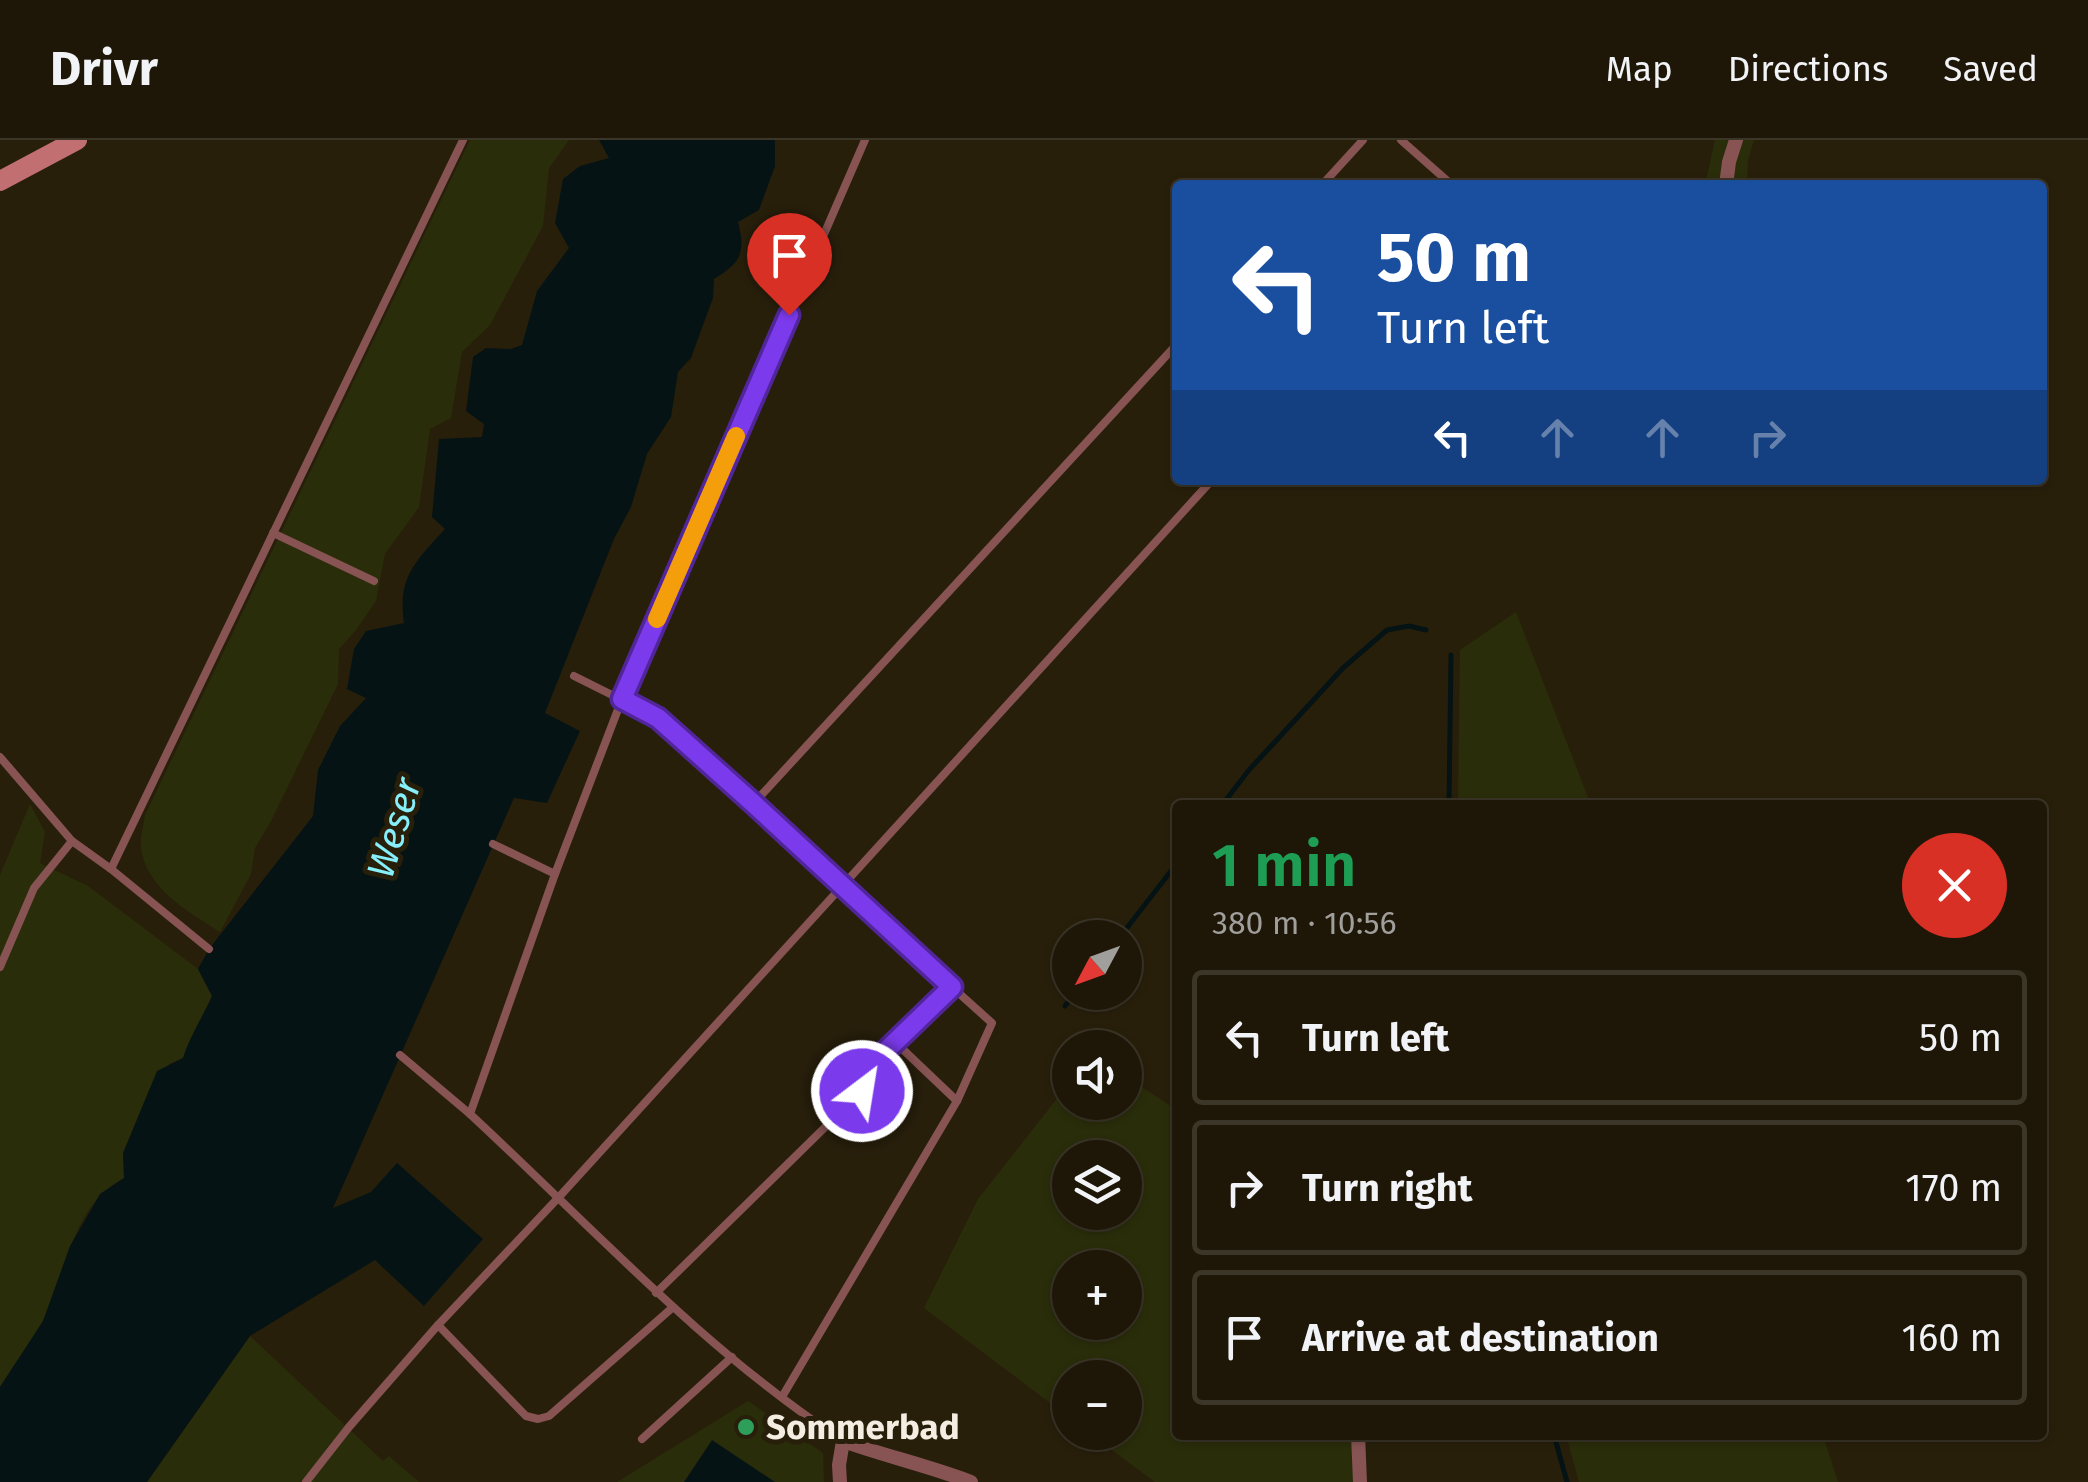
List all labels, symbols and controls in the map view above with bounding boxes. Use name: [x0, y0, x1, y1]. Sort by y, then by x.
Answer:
text: Drivr: [50, 40, 158, 98]
text: Map: [1606, 48, 1673, 90]
text: Directions: [1728, 48, 1888, 90]
text: Saved: [1943, 48, 2038, 90]
pin: [747, 213, 832, 316]
text: 50 m: [1377, 216, 1531, 300]
icon: left: [1212, 220, 1342, 350]
icon: arrive: [762, 228, 817, 283]
text: Turn left: [1377, 301, 1549, 355]
icon: left: [1425, 410, 1480, 465]
icon: ahead: [1530, 410, 1585, 465]
icon: ahead: [1635, 410, 1690, 465]
icon: right: [1740, 410, 1795, 465]
water label: Weser: [357, 771, 431, 884]
text: 1 min: [1212, 830, 1357, 902]
button: close: [1902, 833, 2007, 938]
text: 380 m · 10:56: [1212, 904, 1397, 942]
north arrow: [1052, 920, 1142, 1010]
map controls: [1052, 920, 1142, 1450]
icon: left: [1217, 1010, 1272, 1065]
text: Turn left: [1302, 1015, 1449, 1061]
text: 50 m: [1919, 1015, 2002, 1061]
button: sound: [1052, 1030, 1142, 1120]
position arrow: [810, 1039, 914, 1143]
button: layers: [1052, 1140, 1142, 1230]
icon: right: [1217, 1160, 1272, 1215]
text: Turn right: [1302, 1165, 1472, 1211]
text: 170 m: [1905, 1165, 2002, 1211]
button: +: [1052, 1250, 1142, 1340]
icon: arrive: [1217, 1310, 1272, 1365]
text: Arrive at destination: [1302, 1315, 1659, 1361]
text: 160 m: [1901, 1315, 2002, 1361]
button: −: [1052, 1360, 1142, 1450]
place label: Sommerbad: [766, 1406, 960, 1448]
marker: Sommerbad: [735, 1416, 757, 1438]

